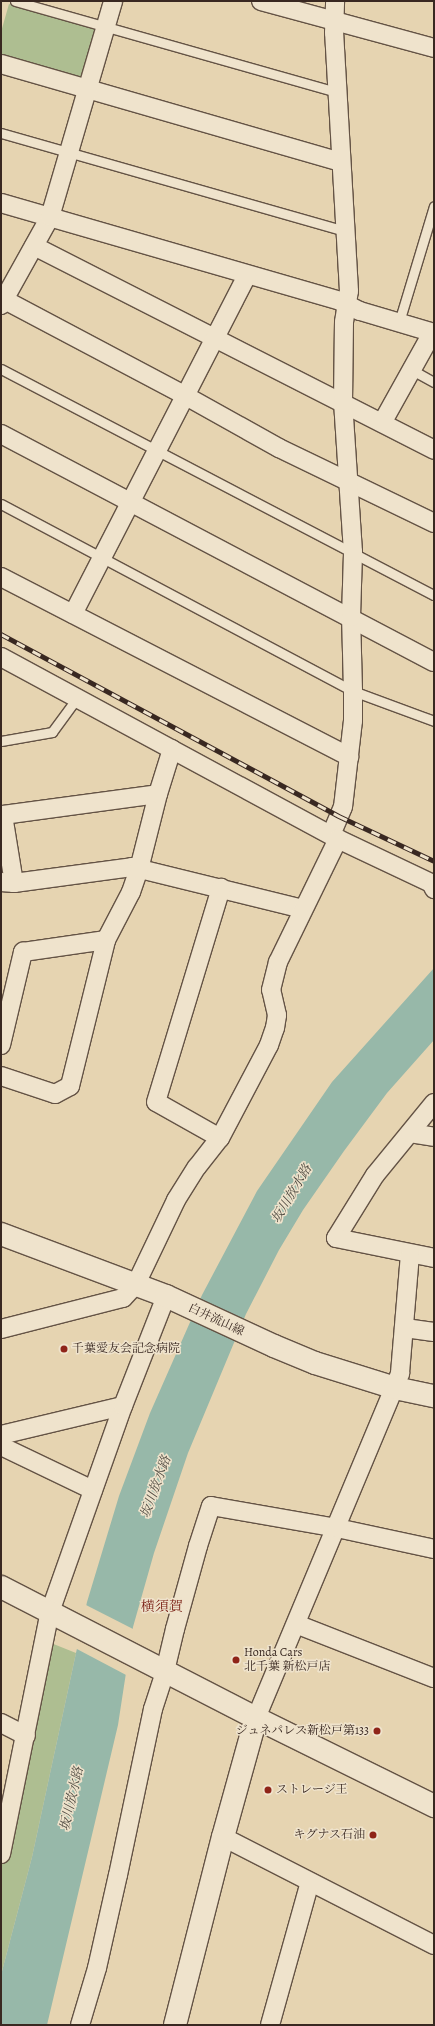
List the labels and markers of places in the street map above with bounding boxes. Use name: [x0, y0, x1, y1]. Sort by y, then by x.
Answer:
place label: 千葉愛友会記念病院: [72, 1342, 180, 1356]
marker: 千葉愛友会記念病院: [59, 1344, 69, 1354]
place label: Honda Cars 北千葉 新松戸店: [244, 1646, 330, 1674]
marker: Honda Cars 北千葉 新松戸店: [231, 1655, 241, 1665]
place label: ジュネパレス新松戸第133: [235, 1724, 369, 1738]
marker: ジュネパレス新松戸第133: [372, 1726, 382, 1736]
place label: ストレージ王: [276, 1783, 348, 1797]
marker: ストレージ王: [263, 1785, 273, 1795]
place label: キグナス石油: [293, 1828, 365, 1842]
marker: キグナス石油: [368, 1830, 378, 1840]

